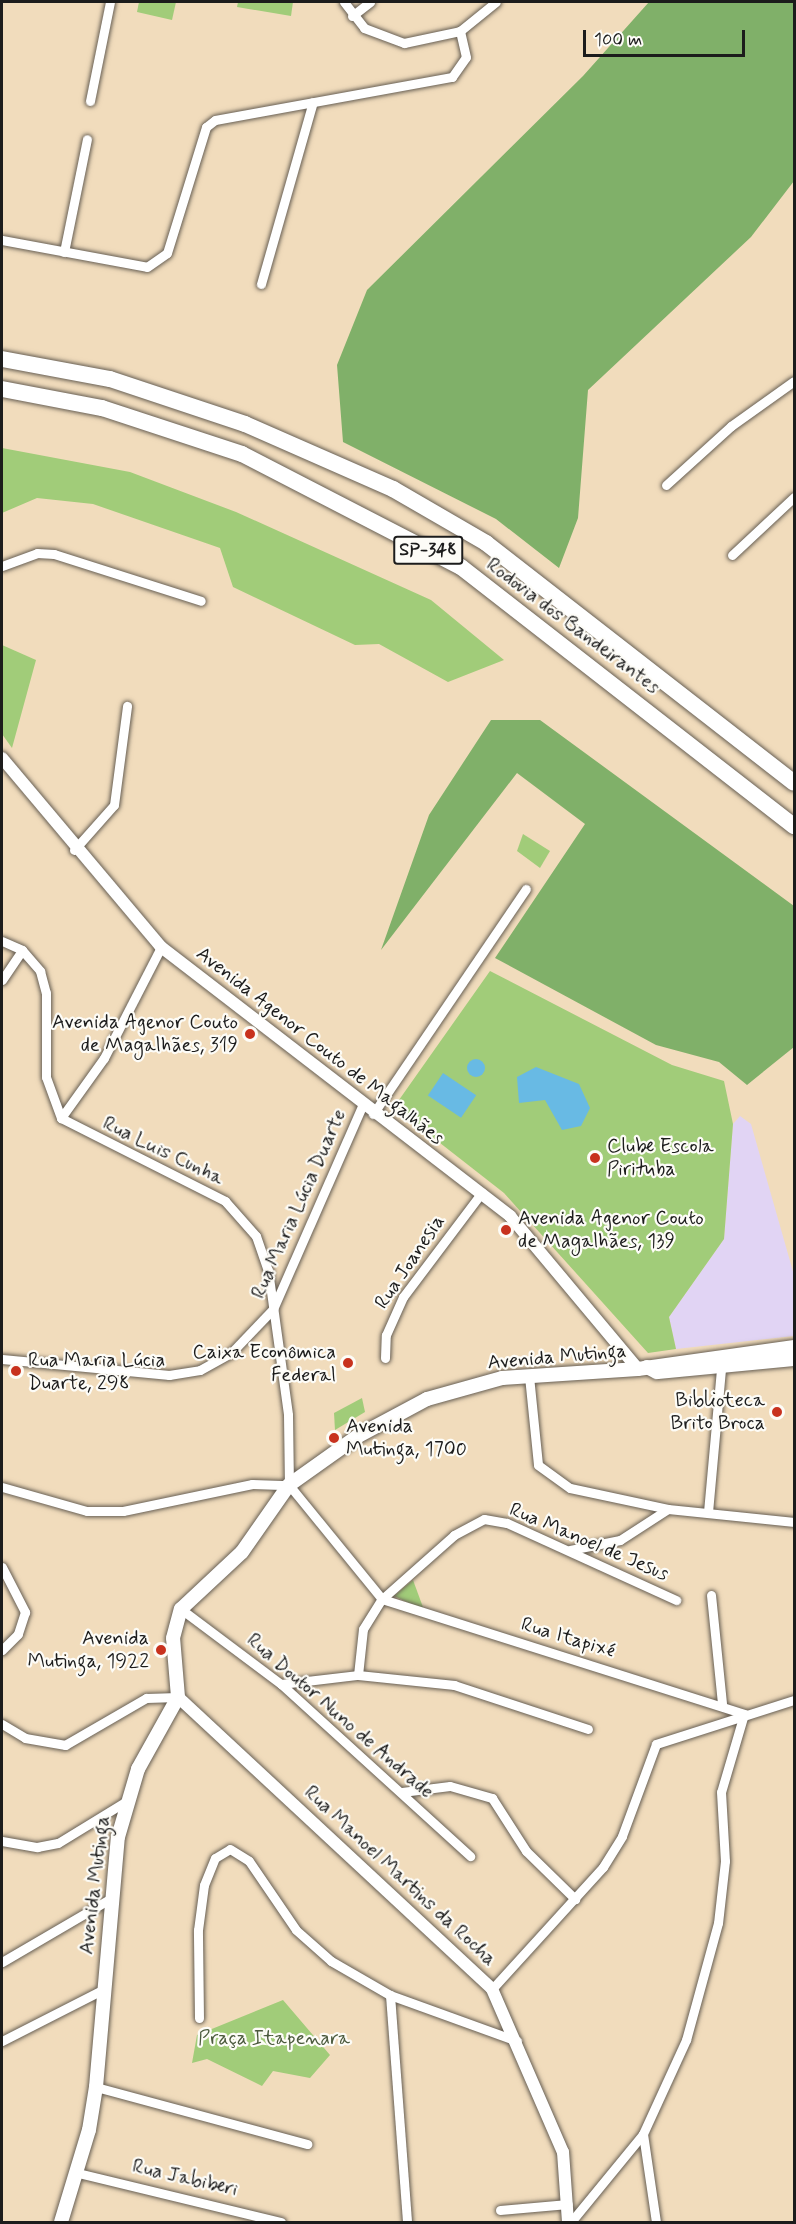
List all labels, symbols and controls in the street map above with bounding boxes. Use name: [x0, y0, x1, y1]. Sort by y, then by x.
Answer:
scale bar: [586, 18, 748, 56]
text: 100 m: [594, 28, 642, 52]
road number: SP-348: [392, 535, 464, 565]
street label: Rodovia dos Bandeirantes: [481, 552, 665, 700]
street label: Avenida Agenor Couto de Magalhães: [194, 944, 446, 1148]
place label: Avenida Agenor Couto de Magalhães, 319: [58, 1011, 238, 1058]
marker: Avenida Agenor Couto de Magalhães, 319: [243, 1027, 257, 1041]
street label: Rua Maria Lúcia Duarte: [247, 1107, 351, 1301]
street label: Rua Luis Cunha: [99, 1112, 227, 1190]
place label: Clube Escola Pirituba: [607, 1134, 714, 1181]
marker: Clube Escola Pirituba: [588, 1151, 602, 1165]
place label: Avenida Agenor Couto de Magalhães, 139: [518, 1206, 698, 1253]
street label: Rua Joanesia: [370, 1211, 450, 1313]
marker: Avenida Agenor Couto de Magalhães, 139: [499, 1223, 513, 1237]
street label: Avenida Mutinga: [485, 1339, 629, 1375]
place label: Caixa Econômica Federal: [193, 1340, 336, 1387]
place label: Rua Maria Lúcia Duarte, 298: [28, 1348, 166, 1395]
marker: Caixa Econômica Federal: [341, 1356, 355, 1370]
marker: Rua Maria Lúcia Duarte, 298: [9, 1364, 23, 1378]
place label: Biblioteca Brito Broca: [671, 1388, 765, 1435]
marker: Biblioteca Brito Broca: [770, 1405, 784, 1419]
place label: Avenida Mutinga, 1700: [346, 1414, 467, 1461]
marker: Avenida Mutinga, 1700: [327, 1431, 341, 1445]
street label: Rua Manoel de Jesus: [505, 1497, 673, 1587]
street label: Rua Itapixé: [517, 1612, 619, 1664]
place label: Avenida Mutinga, 1922: [28, 1626, 149, 1673]
street label: Rua Doutor Nuno de Andrade: [243, 1630, 437, 1802]
marker: Avenida Mutinga, 1922: [154, 1643, 168, 1657]
street label: Rua Manoel Martins da Rocha: [301, 1782, 499, 1970]
street label: Avenida Mutinga: [74, 1813, 116, 1957]
park label: Praça Itapenara: [200, 2026, 348, 2050]
street label: Rua Jabiberi: [131, 2154, 239, 2202]

